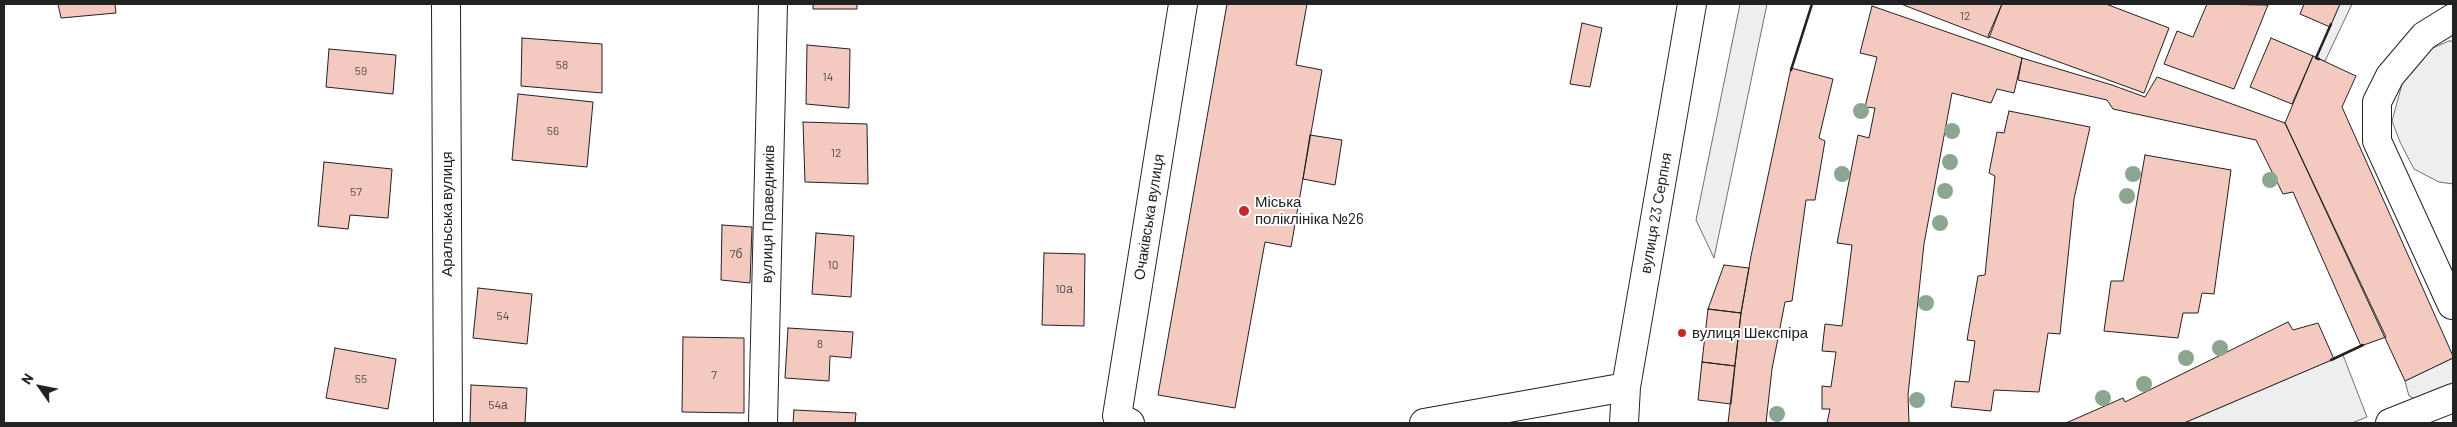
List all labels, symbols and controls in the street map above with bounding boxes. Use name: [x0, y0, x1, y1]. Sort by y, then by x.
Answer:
house number: 12: [1960, 9, 1970, 23]
house number: 58: [556, 58, 568, 72]
house number: 59: [355, 64, 367, 78]
house number: 14: [823, 70, 833, 84]
house number: 56: [547, 124, 559, 138]
street label: вулиця Праведників: [758, 145, 778, 283]
house number: 12: [831, 146, 841, 160]
street label: Аральська вулиця: [438, 151, 456, 277]
street label: вулиця 23 Серпня: [1637, 151, 1675, 275]
street label: Очаківська вулиця: [1130, 153, 1168, 281]
house number: 57: [350, 185, 362, 199]
place label: Міська поліклініка №26: [1255, 193, 1364, 228]
marker: Міська поліклініка №26: [1237, 204, 1251, 218]
house number: 7б: [730, 247, 742, 261]
house number: 10: [828, 258, 838, 272]
house number: 10а: [1055, 282, 1073, 296]
house number: 54: [497, 309, 509, 323]
place label: вулиця Шекспіра: [1692, 324, 1808, 342]
marker: вулиця Шекспіра: [1676, 327, 1688, 339]
house number: 8: [817, 337, 823, 351]
north arrow: [15, 362, 65, 412]
house number: 7: [711, 368, 717, 382]
text: N: [17, 370, 37, 387]
house number: 55: [355, 372, 367, 386]
house number: 54а: [488, 398, 508, 412]

